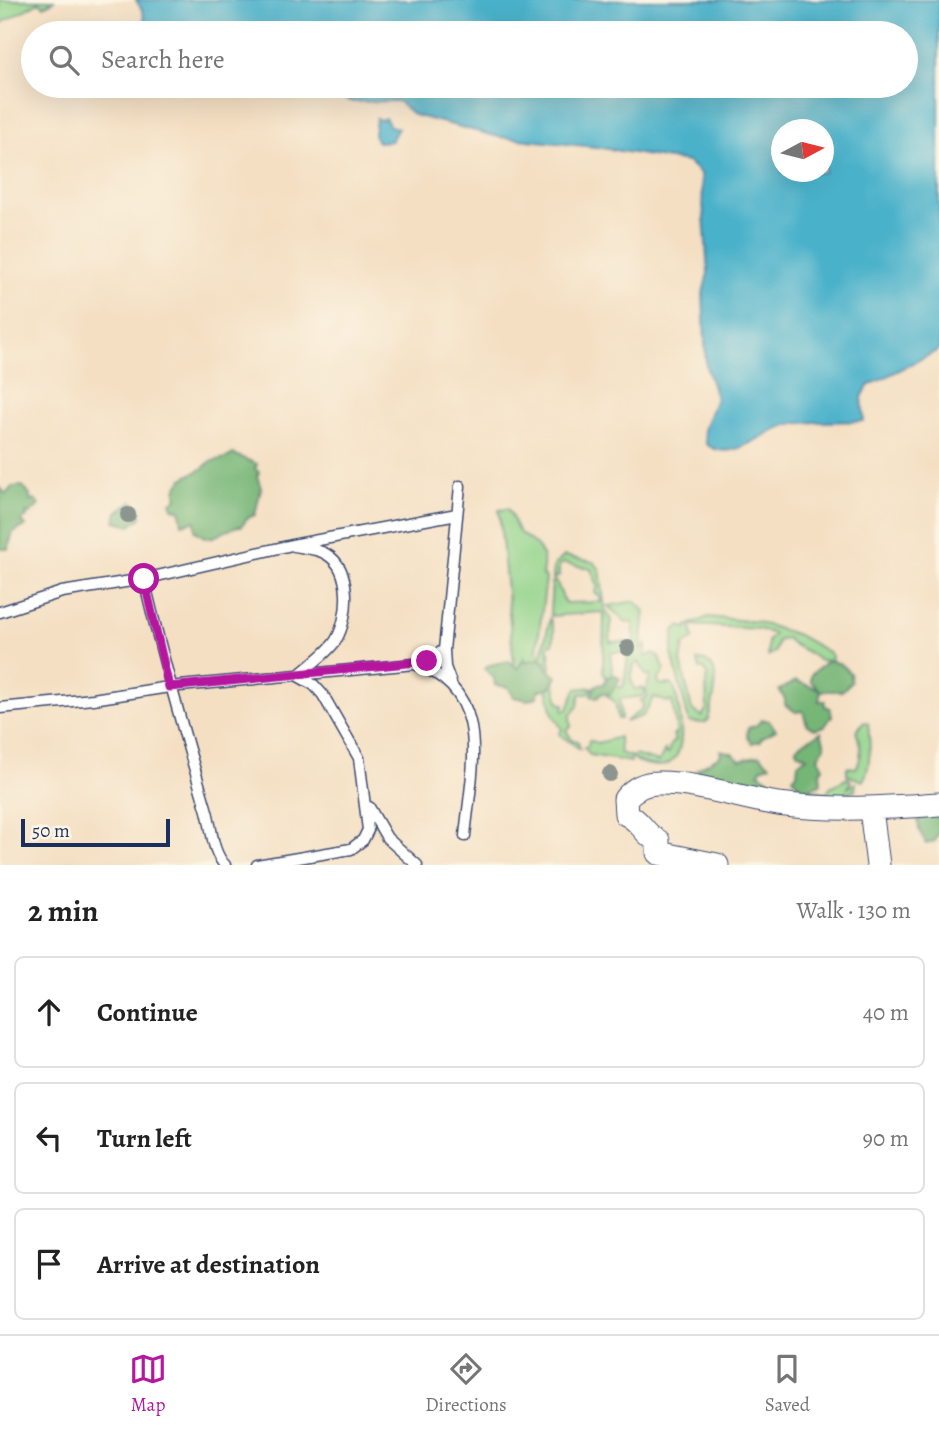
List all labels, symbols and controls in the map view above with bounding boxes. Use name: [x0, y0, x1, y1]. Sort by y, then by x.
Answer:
search box: [21, 21, 918, 98]
icon: search: [45, 41, 83, 79]
text: Search here: [101, 42, 225, 77]
north arrow: [771, 119, 834, 182]
route start: [128, 563, 159, 594]
route end: [411, 645, 442, 676]
scale bar: [21, 816, 170, 848]
text: 50 m: [32, 818, 70, 844]
text: 2 min: [28, 891, 98, 931]
text: Walk · 130 m: [797, 895, 911, 926]
icon: ahead: [30, 993, 68, 1031]
text: Continue: [97, 995, 198, 1030]
text: 40 m: [863, 997, 909, 1028]
icon: left: [30, 1119, 68, 1157]
text: Turn left: [97, 1121, 192, 1156]
text: 90 m: [863, 1123, 909, 1154]
icon: arrive: [30, 1245, 68, 1283]
text: Arrive at destination: [97, 1247, 320, 1282]
tab: Map: [129, 1350, 167, 1418]
tab: Directions: [425, 1350, 507, 1418]
tab: Saved: [765, 1350, 810, 1418]

